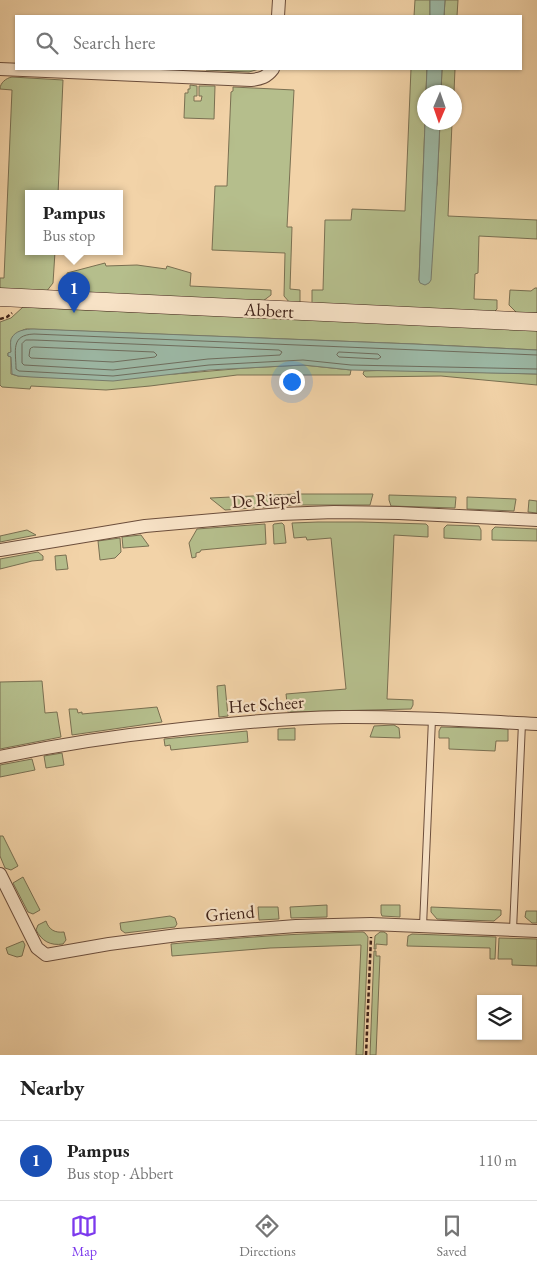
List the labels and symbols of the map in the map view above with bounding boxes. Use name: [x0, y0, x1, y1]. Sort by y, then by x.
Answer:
north arrow: [417, 85, 462, 130]
pin: 1: [58, 272, 90, 313]
street label: Abbert: [243, 297, 295, 323]
your location: [279, 369, 305, 395]
street label: De Riepel: [231, 485, 301, 513]
street label: Het Scheer: [227, 690, 305, 718]
street label: Griend: [204, 899, 256, 927]

